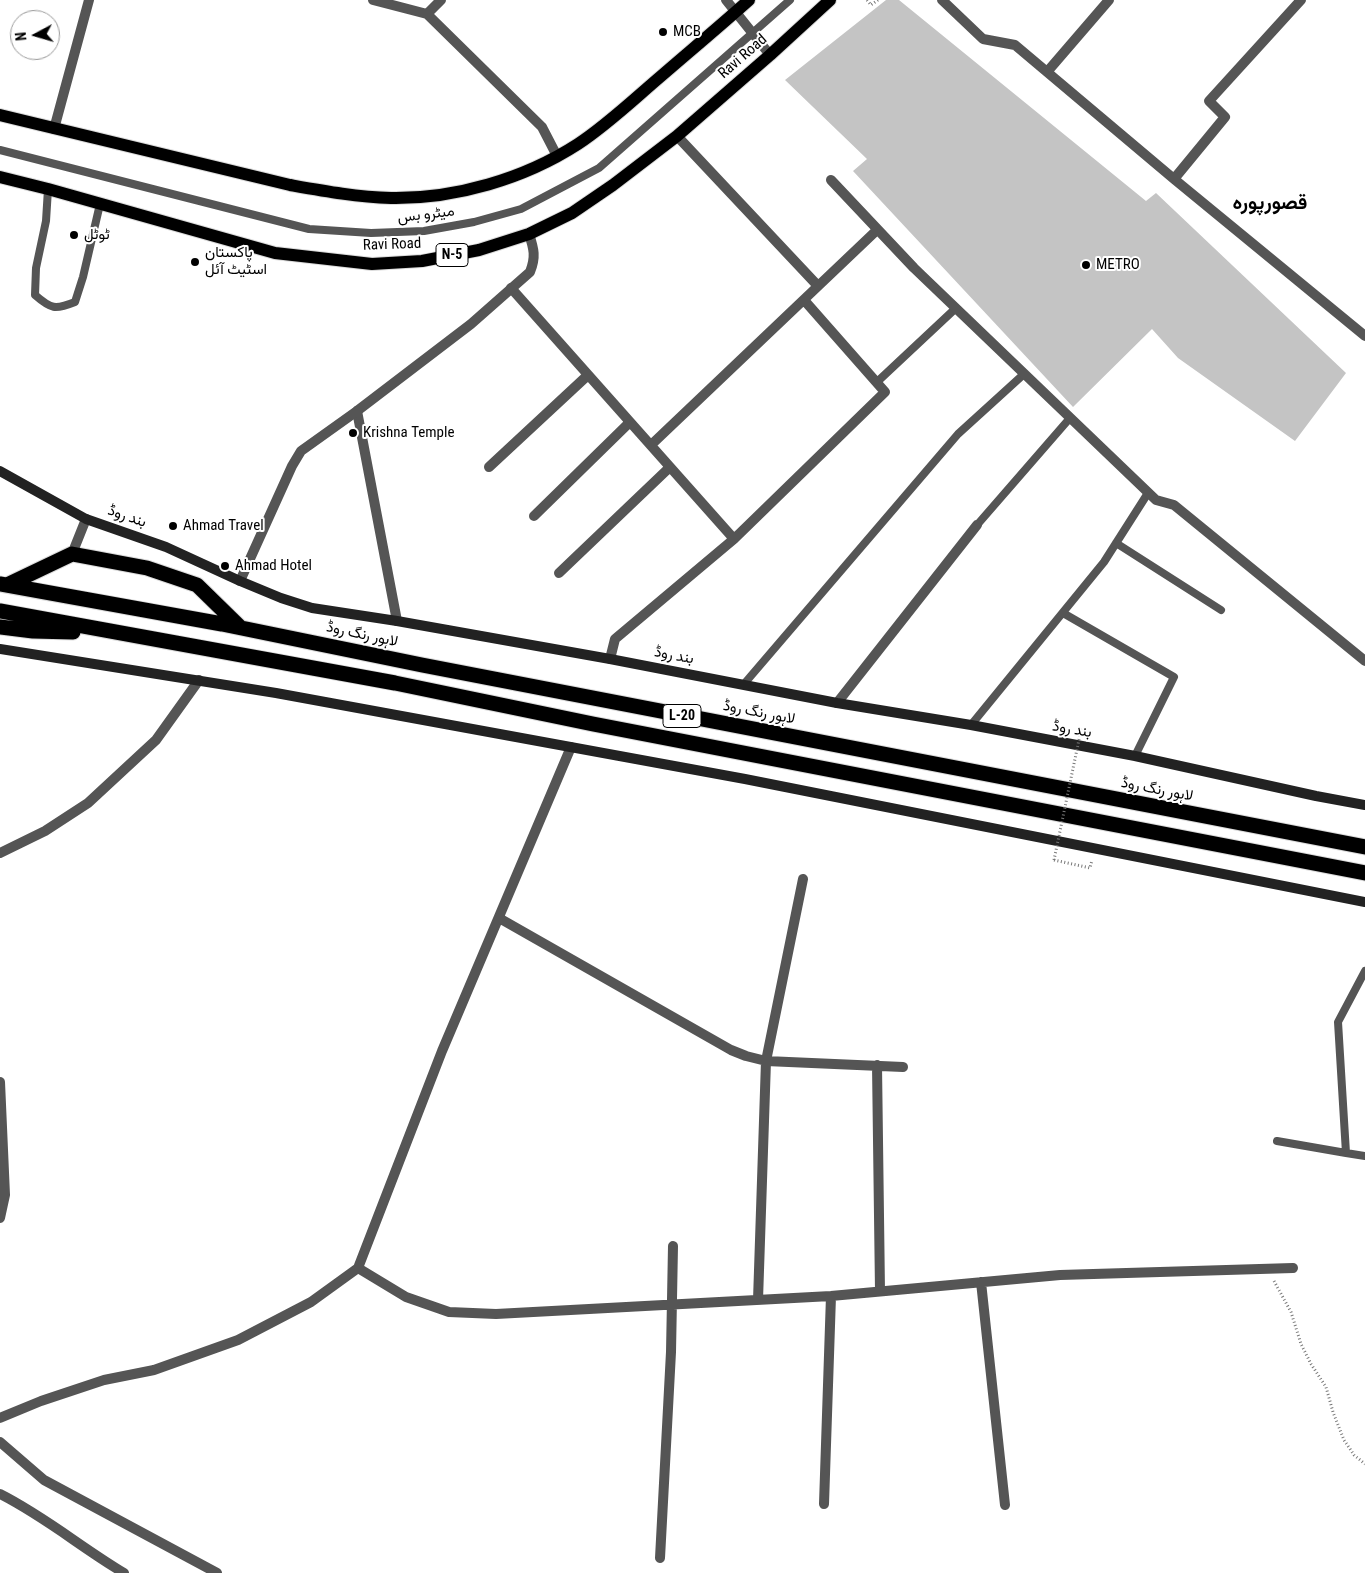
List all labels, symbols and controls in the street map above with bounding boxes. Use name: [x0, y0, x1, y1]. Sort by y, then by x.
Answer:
north arrow: [10, 10, 60, 60]
place label: MCB: [673, 23, 701, 41]
marker: MCB: [657, 26, 669, 38]
text: N: [13, 31, 29, 42]
street label: Ravi Road: [715, 31, 771, 83]
district label: قصورپورہ: [1233, 192, 1307, 216]
street label: میٹرو بس: [397, 203, 455, 227]
place label: ٹوٹل: [84, 226, 110, 244]
marker: ٹوٹل: [68, 229, 80, 241]
street label: Ravi Road: [362, 235, 422, 255]
place label: پاکستان اسٹیٹ آئل: [205, 244, 267, 279]
road number: N-5: [436, 244, 468, 266]
marker: پاکستان اسٹیٹ آئل: [189, 256, 201, 268]
place label: METRO: [1096, 256, 1140, 274]
marker: METRO: [1080, 259, 1092, 271]
place label: Krishna Temple: [363, 424, 454, 442]
marker: Krishna Temple: [347, 427, 359, 439]
street label: بند روڈ: [105, 502, 149, 532]
place label: Ahmad Travel: [183, 517, 264, 535]
marker: Ahmad Travel: [167, 520, 179, 532]
place label: Ahmad Hotel: [235, 557, 312, 575]
marker: Ahmad Hotel: [219, 560, 231, 572]
street label: لاہور رنگ روڈ: [325, 619, 399, 651]
street label: بند روڈ: [653, 643, 695, 669]
street label: لاہور رنگ روڈ: [722, 697, 796, 729]
road number: L-20: [663, 704, 701, 728]
street label: بند روڈ: [1051, 718, 1093, 742]
street label: لاہور رنگ روڈ: [1120, 774, 1194, 806]

